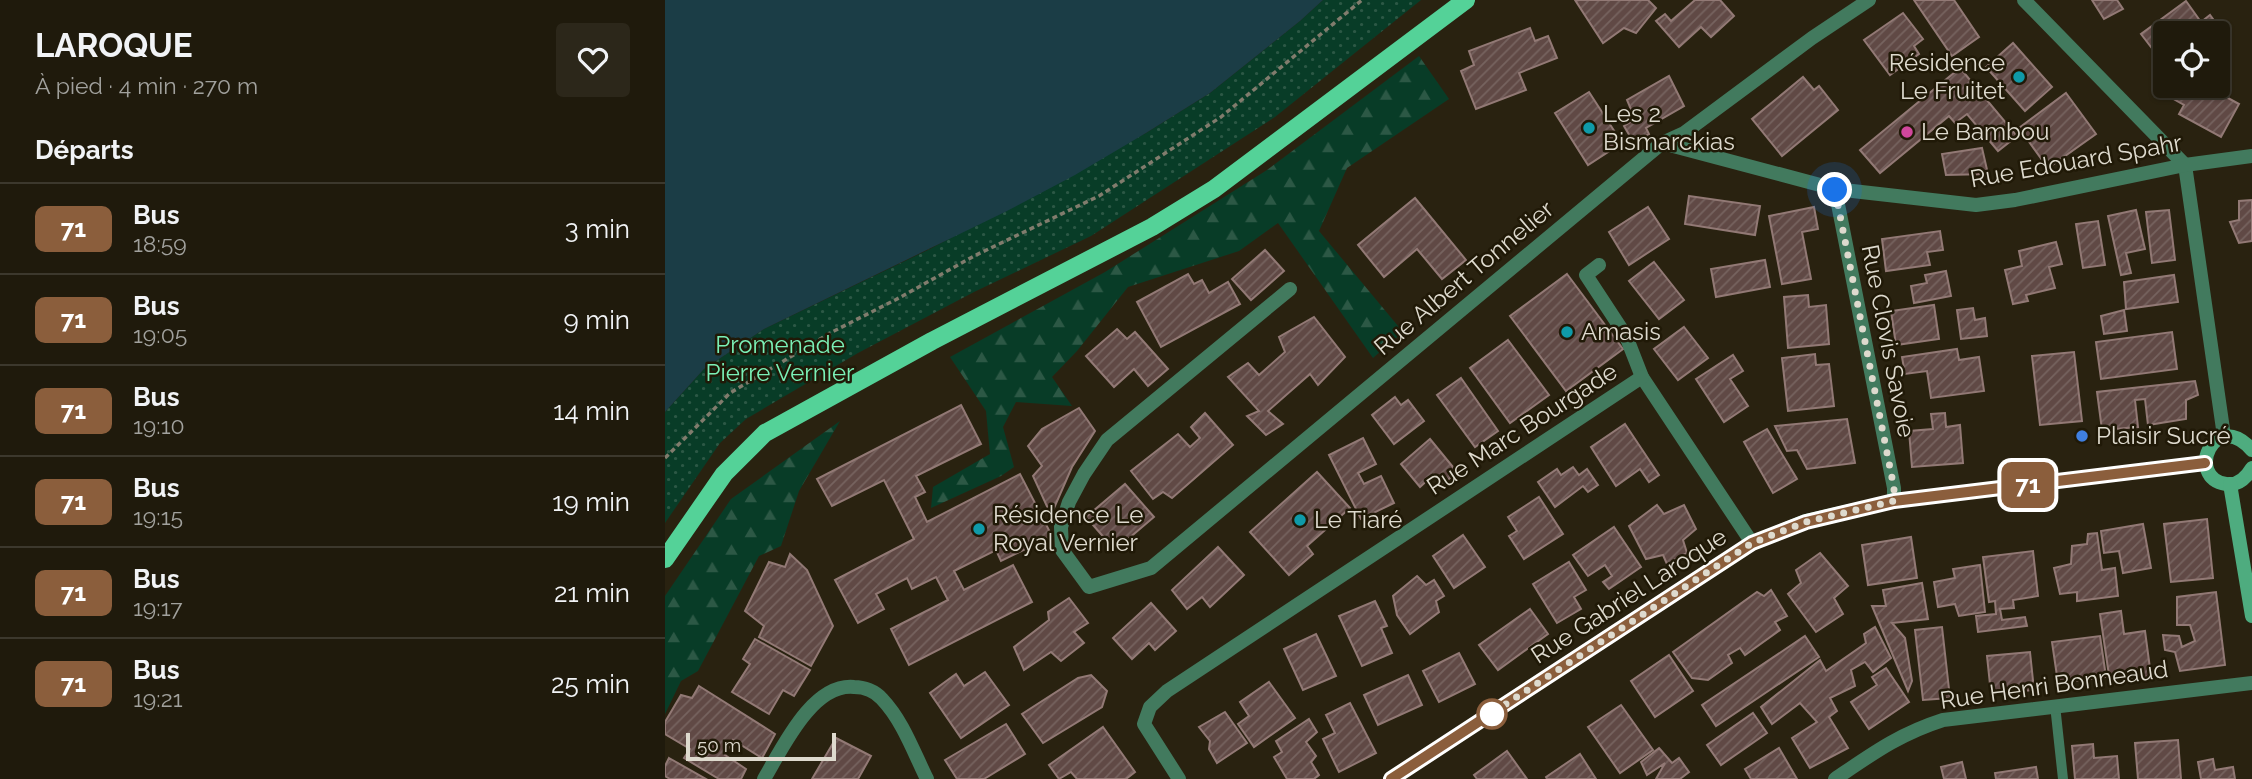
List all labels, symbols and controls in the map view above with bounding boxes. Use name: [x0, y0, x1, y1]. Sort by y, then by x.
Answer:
map controls: [2153, 21, 2230, 98]
button: locate: [2153, 21, 2230, 98]
button: heart: [556, 23, 630, 97]
text: LAROQUE: [35, 26, 193, 65]
place label: Résidence Le Fruitet: [1889, 48, 2005, 105]
marker: Résidence Le Fruitet: [2011, 69, 2027, 85]
text: À pied · 4 min · 270 m: [35, 72, 258, 99]
place label: Les 2 Bismarckias: [1603, 99, 1735, 156]
place label: Le Bambou: [1921, 117, 2049, 146]
marker: Les 2 Bismarckias: [1581, 120, 1597, 136]
marker: Le Bambou: [1899, 124, 1915, 140]
street label: Rue Edouard Spahr: [1968, 127, 2185, 193]
text: Départs: [35, 135, 134, 165]
your location: [1817, 172, 1852, 207]
street label: Rue Albert Tonnelier: [1368, 194, 1560, 361]
text: Bus: [133, 200, 180, 230]
text: 71: [61, 214, 86, 243]
text: 3 min: [565, 214, 630, 244]
text: 18:59: [133, 230, 187, 257]
street label: Rue Clovis Savoie: [1856, 242, 1921, 440]
text: Bus: [133, 291, 180, 321]
text: 71: [61, 305, 86, 334]
text: 9 min: [563, 305, 630, 335]
place label: Amasis: [1581, 317, 1661, 346]
text: 19:05: [133, 321, 187, 348]
marker: Amasis: [1559, 324, 1575, 340]
park label: Promenade Pierre Vernier: [705, 330, 855, 387]
street label: Rue Marc Bourgade: [1421, 356, 1622, 501]
text: Bus: [133, 382, 180, 412]
text: 71: [61, 396, 86, 425]
text: 14 min: [553, 396, 630, 426]
text: 19:10: [133, 412, 185, 439]
place label: Plaisir Sucré: [2096, 421, 2231, 450]
marker: Plaisir Sucré: [2074, 428, 2090, 444]
line badge: 71: [1997, 462, 2059, 508]
text: 71: [2015, 470, 2041, 499]
text: Bus: [133, 473, 180, 503]
text: 71: [61, 487, 86, 516]
text: 19 min: [552, 487, 630, 517]
place label: Résidence Le Royal Vernier: [993, 500, 1143, 557]
text: 19:15: [133, 503, 183, 530]
place label: Le Tiaré: [1314, 505, 1402, 534]
marker: Le Tiaré: [1292, 512, 1308, 528]
marker: Résidence Le Royal Vernier: [971, 521, 987, 537]
street label: Rue Gabriel Laroque: [1526, 522, 1732, 670]
text: Bus: [133, 564, 180, 594]
text: 71: [61, 578, 86, 607]
text: 21 min: [554, 578, 630, 608]
text: 19:17: [133, 594, 183, 621]
street label: Rue Henri Bonneaud: [1938, 654, 2170, 715]
text: Bus: [133, 655, 180, 685]
text: 71: [61, 669, 86, 698]
text: 25 min: [551, 669, 630, 699]
text: 19:21: [133, 685, 182, 712]
unlabelled marker: [1477, 699, 1507, 729]
scale bar: [686, 730, 837, 762]
text: 50 m: [697, 734, 741, 756]

